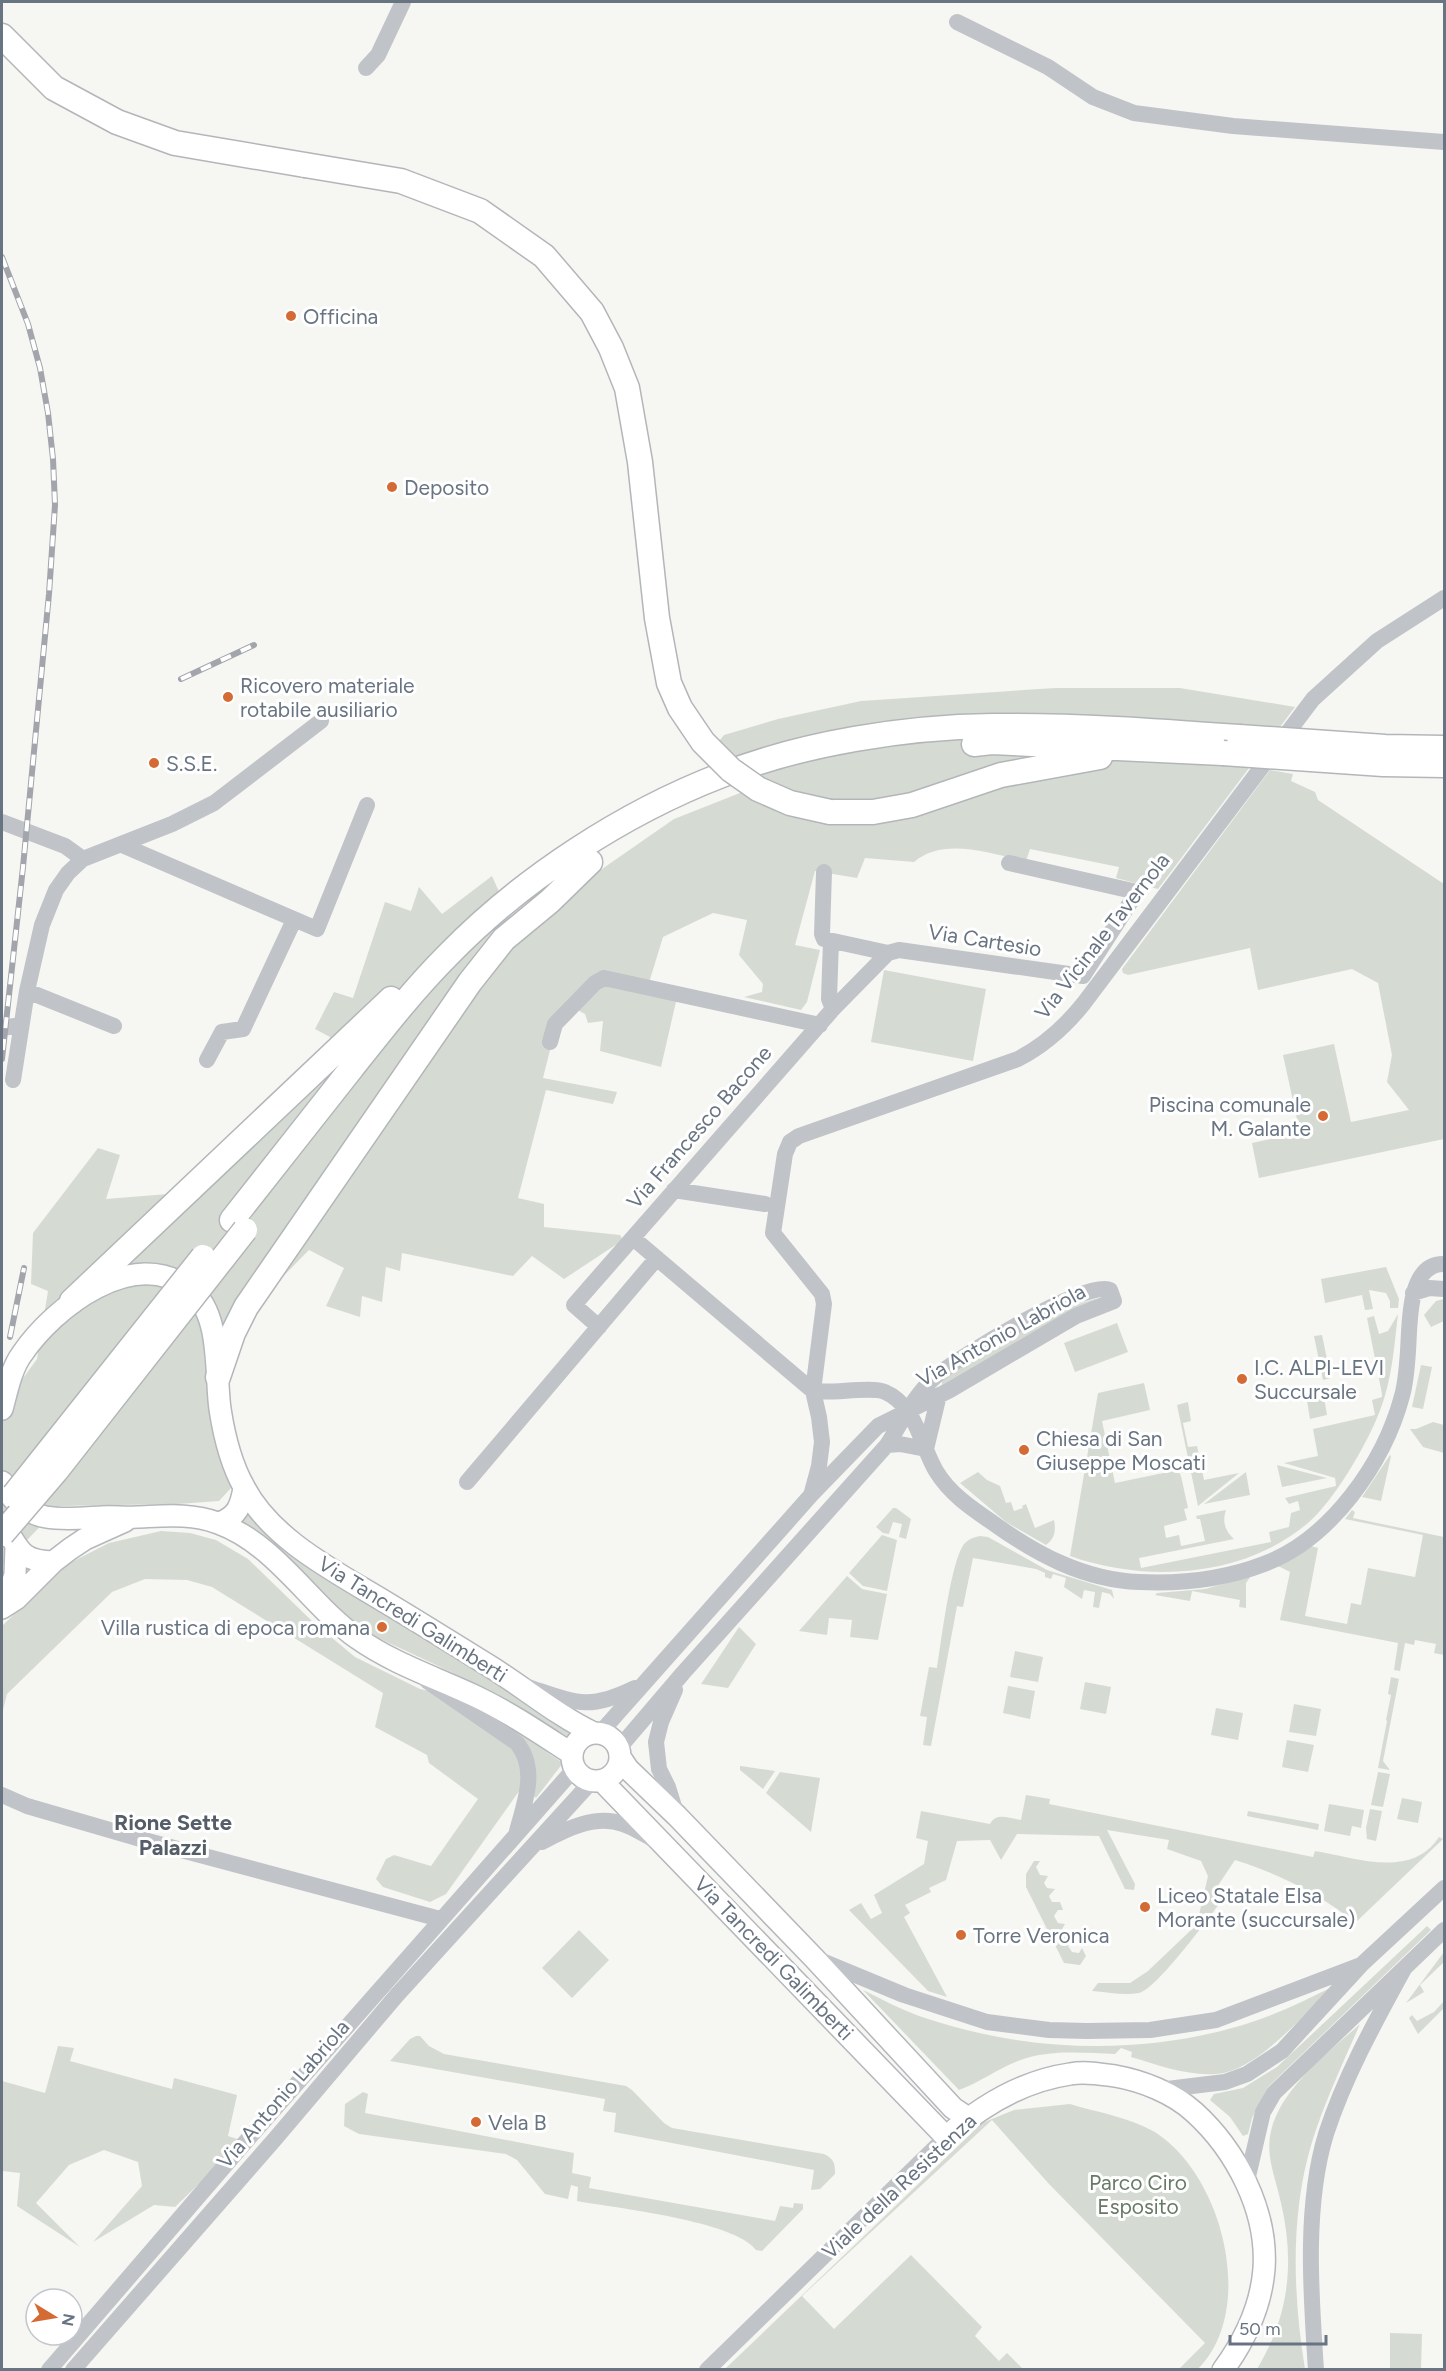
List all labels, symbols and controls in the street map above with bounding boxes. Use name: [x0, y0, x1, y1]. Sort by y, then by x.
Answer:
place label: Officina: [303, 304, 378, 329]
marker: Officina: [284, 309, 298, 323]
place label: Deposito: [404, 475, 489, 500]
marker: Deposito: [385, 480, 399, 494]
place label: Ricovero materiale rotabile ausiliario: [240, 673, 415, 722]
marker: Ricovero materiale rotabile ausiliario: [221, 690, 235, 704]
place label: S.S.E.: [166, 751, 217, 776]
marker: S.S.E.: [147, 756, 161, 770]
street label: Via Vicinale Tavernola: [1029, 848, 1175, 1024]
street label: Via Cartesio: [927, 919, 1043, 961]
street label: Via Francesco Bacone: [621, 1040, 777, 1214]
place label: Piscina comunale M. Galante: [1149, 1092, 1311, 1141]
marker: Piscina comunale M. Galante: [1316, 1109, 1330, 1123]
street label: Via Antonio Labriola: [912, 1278, 1090, 1392]
place label: I.C. ALPI-LEVI Succursale: [1254, 1355, 1384, 1404]
marker: I.C. ALPI-LEVI Succursale: [1235, 1372, 1249, 1386]
place label: Chiesa di San Giuseppe Moscati: [1036, 1426, 1206, 1475]
marker: Chiesa di San Giuseppe Moscati: [1017, 1443, 1031, 1457]
street label: Via Tancredi Galimberti: [314, 1551, 512, 1687]
place label: Villa rustica di epoca romana: [101, 1615, 370, 1640]
marker: Villa rustica di epoca romana: [375, 1620, 389, 1634]
district label: Rione Sette Palazzi: [114, 1809, 232, 1861]
street label: Via Tancredi Galimberti: [689, 1871, 859, 2045]
place label: Liceo Statale Elsa Morante (succursale): [1157, 1883, 1355, 1932]
marker: Liceo Statale Elsa Morante (succursale): [1138, 1900, 1152, 1914]
place label: Torre Veronica: [973, 1923, 1109, 1948]
marker: Torre Veronica: [954, 1928, 968, 1942]
street label: Via Antonio Labriola: [212, 2015, 354, 2173]
street label: Viale della Resistenza: [817, 2108, 981, 2264]
place label: Vela B: [488, 2110, 547, 2135]
marker: Vela B: [469, 2115, 483, 2129]
park label: Parco Ciro Esposito: [1089, 2170, 1187, 2219]
north arrow: [24, 2287, 84, 2347]
scale bar: [1230, 2308, 1326, 2346]
text: N: [58, 2312, 79, 2328]
text: 50 m: [1239, 2318, 1281, 2340]

